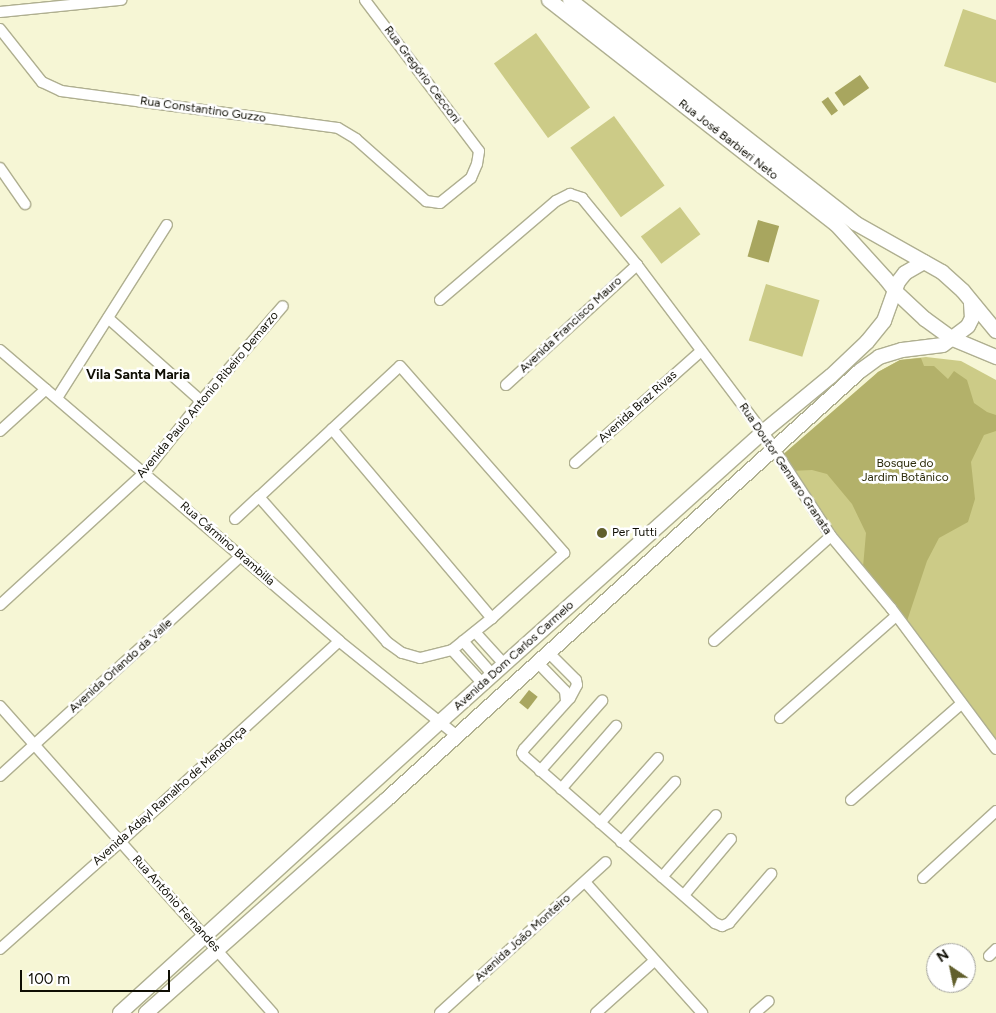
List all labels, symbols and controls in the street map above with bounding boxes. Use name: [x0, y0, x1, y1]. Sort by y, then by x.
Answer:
street label: Rua Gregório Cecconi: [381, 23, 463, 127]
street label: Rua Constantino Guzzo: [139, 94, 267, 126]
street label: Rua José Barbieri Neto: [675, 97, 781, 183]
street label: Avenida Francisco Mauro: [517, 274, 625, 376]
street label: Avenida Paulo Antonio Ribeiro Demarzo: [134, 309, 282, 481]
district label: Vila Santa Maria: [86, 367, 190, 383]
street label: Avenida Braz Rivas: [596, 368, 680, 446]
street label: Rua Doutor Gennaro Granata: [736, 400, 834, 538]
park label: Bosque do Jardim Botânico: [861, 457, 949, 485]
street label: Rua Cármino Brambilla: [177, 499, 277, 589]
place label: Per Tutti: [612, 526, 657, 540]
marker: Per Tutti: [596, 527, 608, 539]
street label: Avenida Dom Carlos Carmelo: [451, 598, 577, 714]
street label: Avenida Orlando da Valle: [66, 616, 176, 716]
street label: Avenida Adayl Ramalho de Mendonça: [90, 723, 250, 869]
street label: Rua Antônio Fernandes: [129, 853, 223, 955]
street label: Avenida João Monteiro: [472, 891, 574, 985]
north arrow: [926, 943, 976, 993]
text: N: [934, 946, 952, 966]
scale bar: [22, 960, 172, 992]
text: 100 m: [28, 970, 70, 988]

